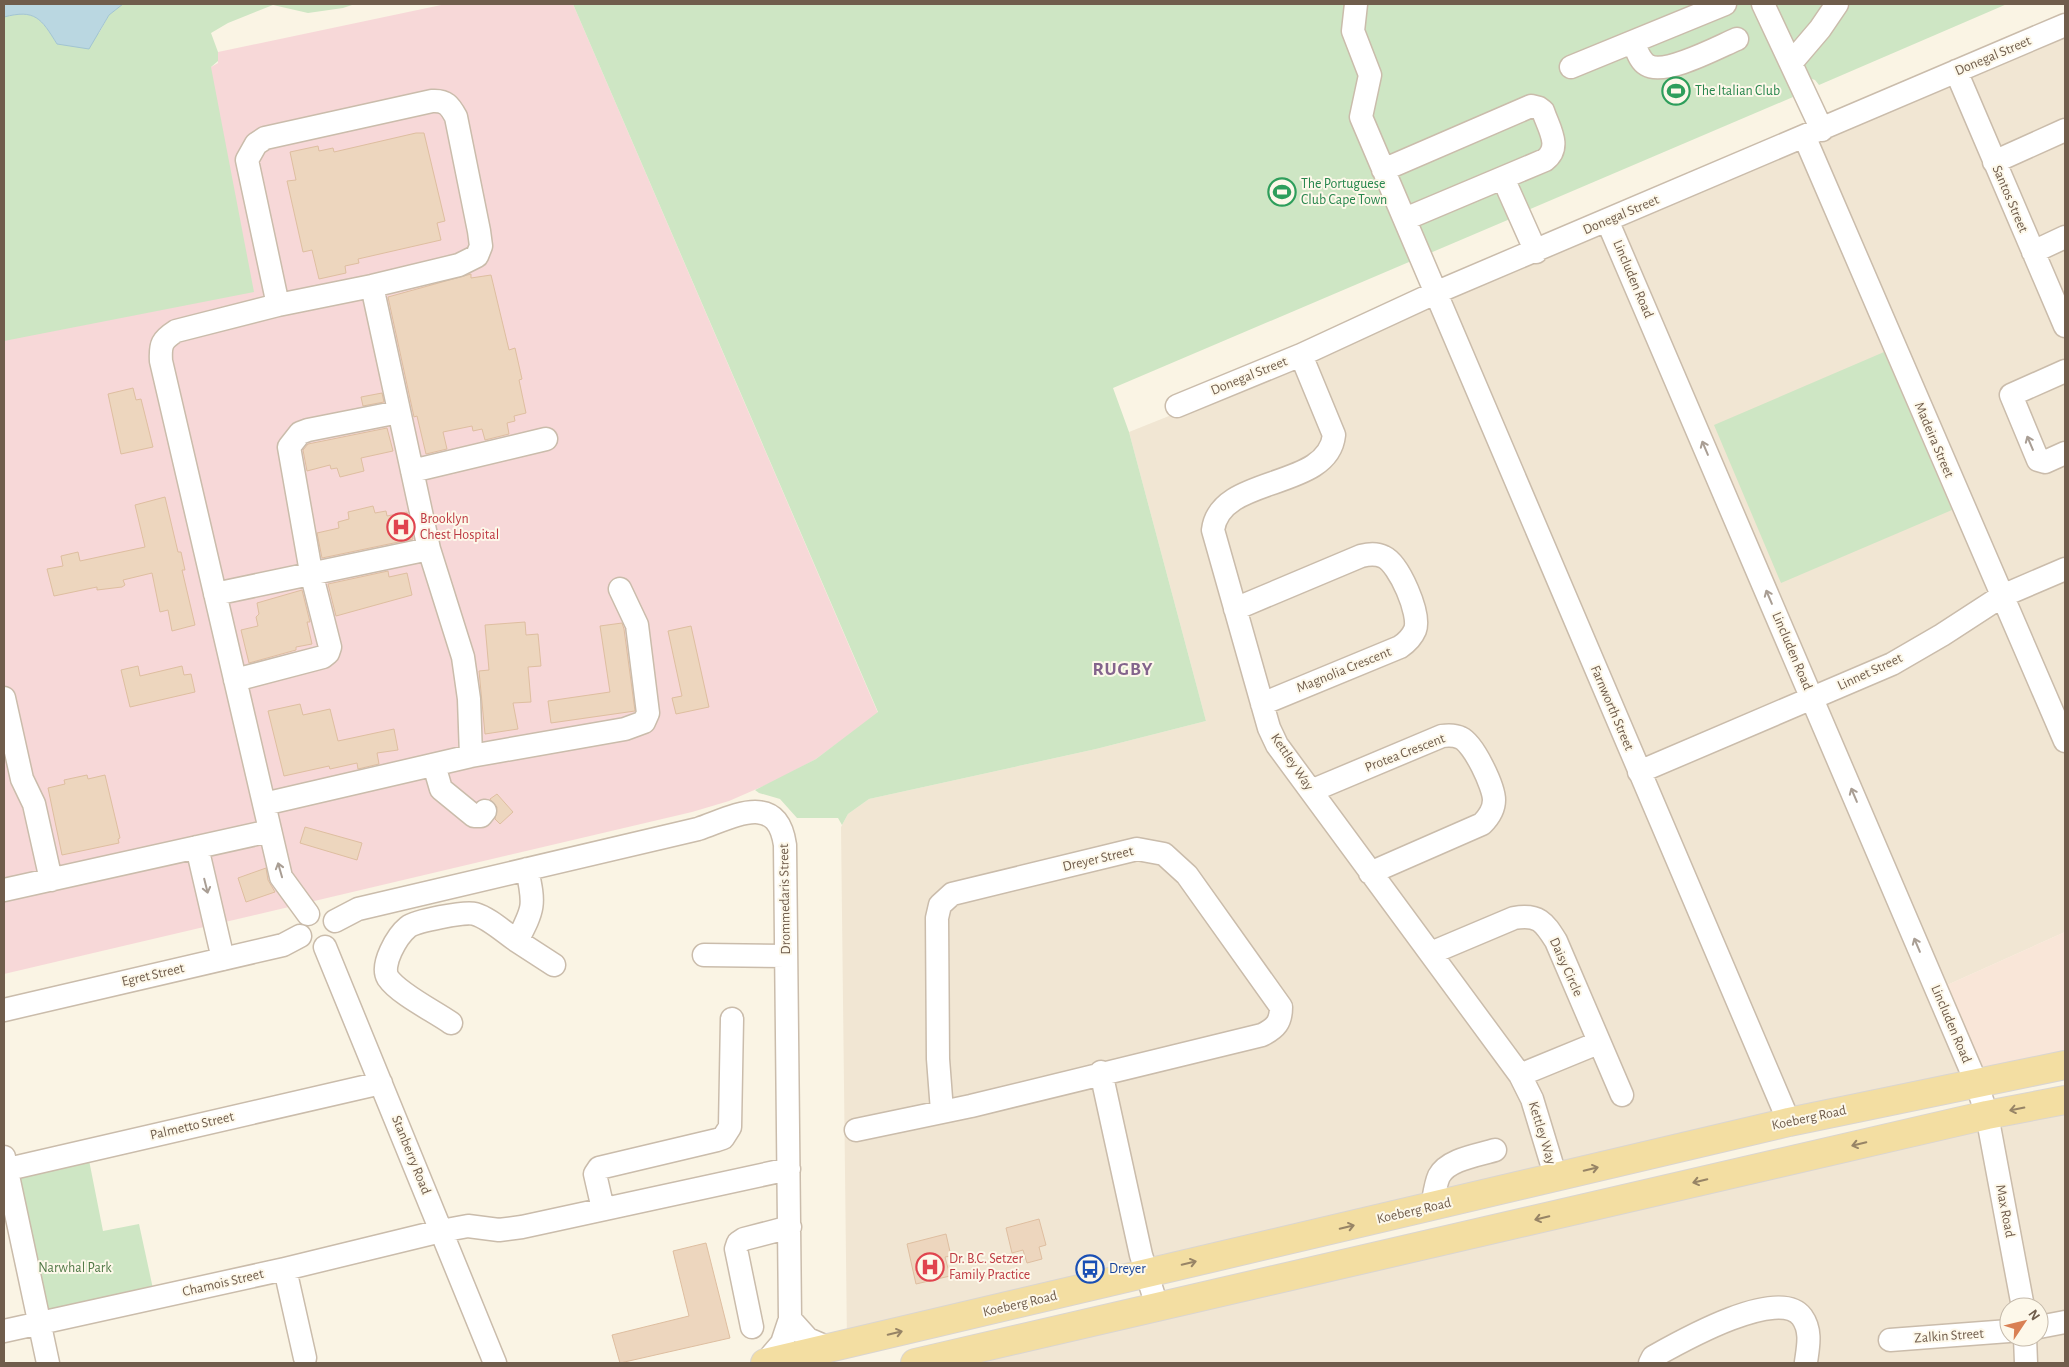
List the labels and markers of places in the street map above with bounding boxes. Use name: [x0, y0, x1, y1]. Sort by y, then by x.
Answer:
sports icon: The Italian Club: [1661, 76, 1691, 106]
place label: The Italian Club: [1695, 84, 1780, 98]
sports icon: The Portuguese Club Cape Town: [1267, 177, 1297, 207]
place label: The Portuguese Club Cape Town: [1301, 177, 1387, 207]
hospital icon: Brooklyn Chest Hospital: [386, 512, 416, 542]
place label: Brooklyn Chest Hospital: [420, 512, 499, 542]
hospital icon: Dr. B.C. Setzer Family Practice: [915, 1252, 945, 1282]
place label: Dr. B.C. Setzer Family Practice: [949, 1252, 1030, 1282]
bus stop icon: Dreyer: [1075, 1254, 1105, 1284]
place label: Dreyer: [1109, 1262, 1146, 1276]

